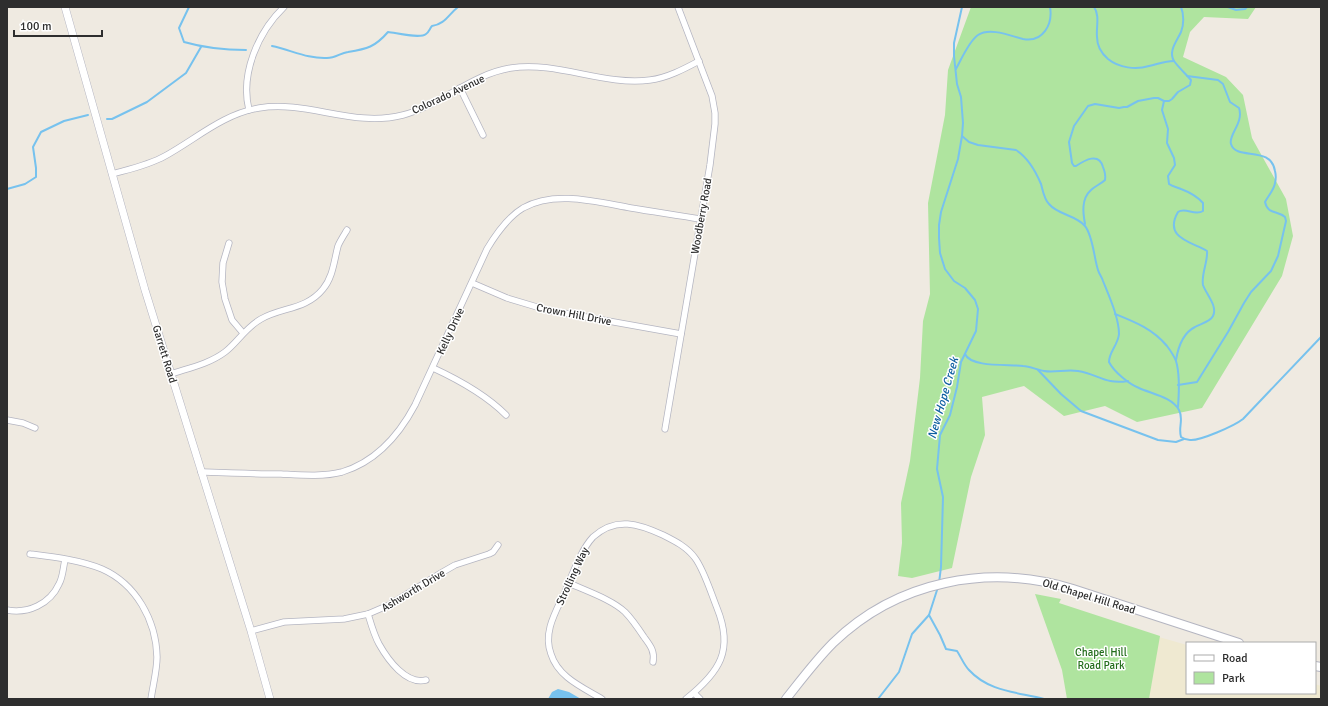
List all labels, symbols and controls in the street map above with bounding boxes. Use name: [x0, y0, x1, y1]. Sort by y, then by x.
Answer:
scale bar: [14, 12, 102, 38]
text: 100 m: [20, 19, 52, 34]
street label: Colorado Avenue: [410, 72, 487, 117]
street label: Woodberry Road: [688, 177, 715, 255]
street label: Crown Hill Drive: [535, 301, 613, 328]
street label: Kelly Drive: [434, 306, 467, 357]
street label: Garrett Road: [150, 324, 180, 385]
water label: New Hope Creek: [925, 355, 963, 441]
street label: Strolling Way: [553, 544, 592, 607]
street label: Ashworth Drive: [379, 566, 447, 615]
street label: Old Chapel Hill Road: [1041, 576, 1137, 617]
legend: [1186, 642, 1316, 694]
park label: Chapel Hill Road Park: [1075, 646, 1127, 672]
text: Road: [1222, 651, 1248, 666]
text: Park: [1222, 671, 1245, 686]

